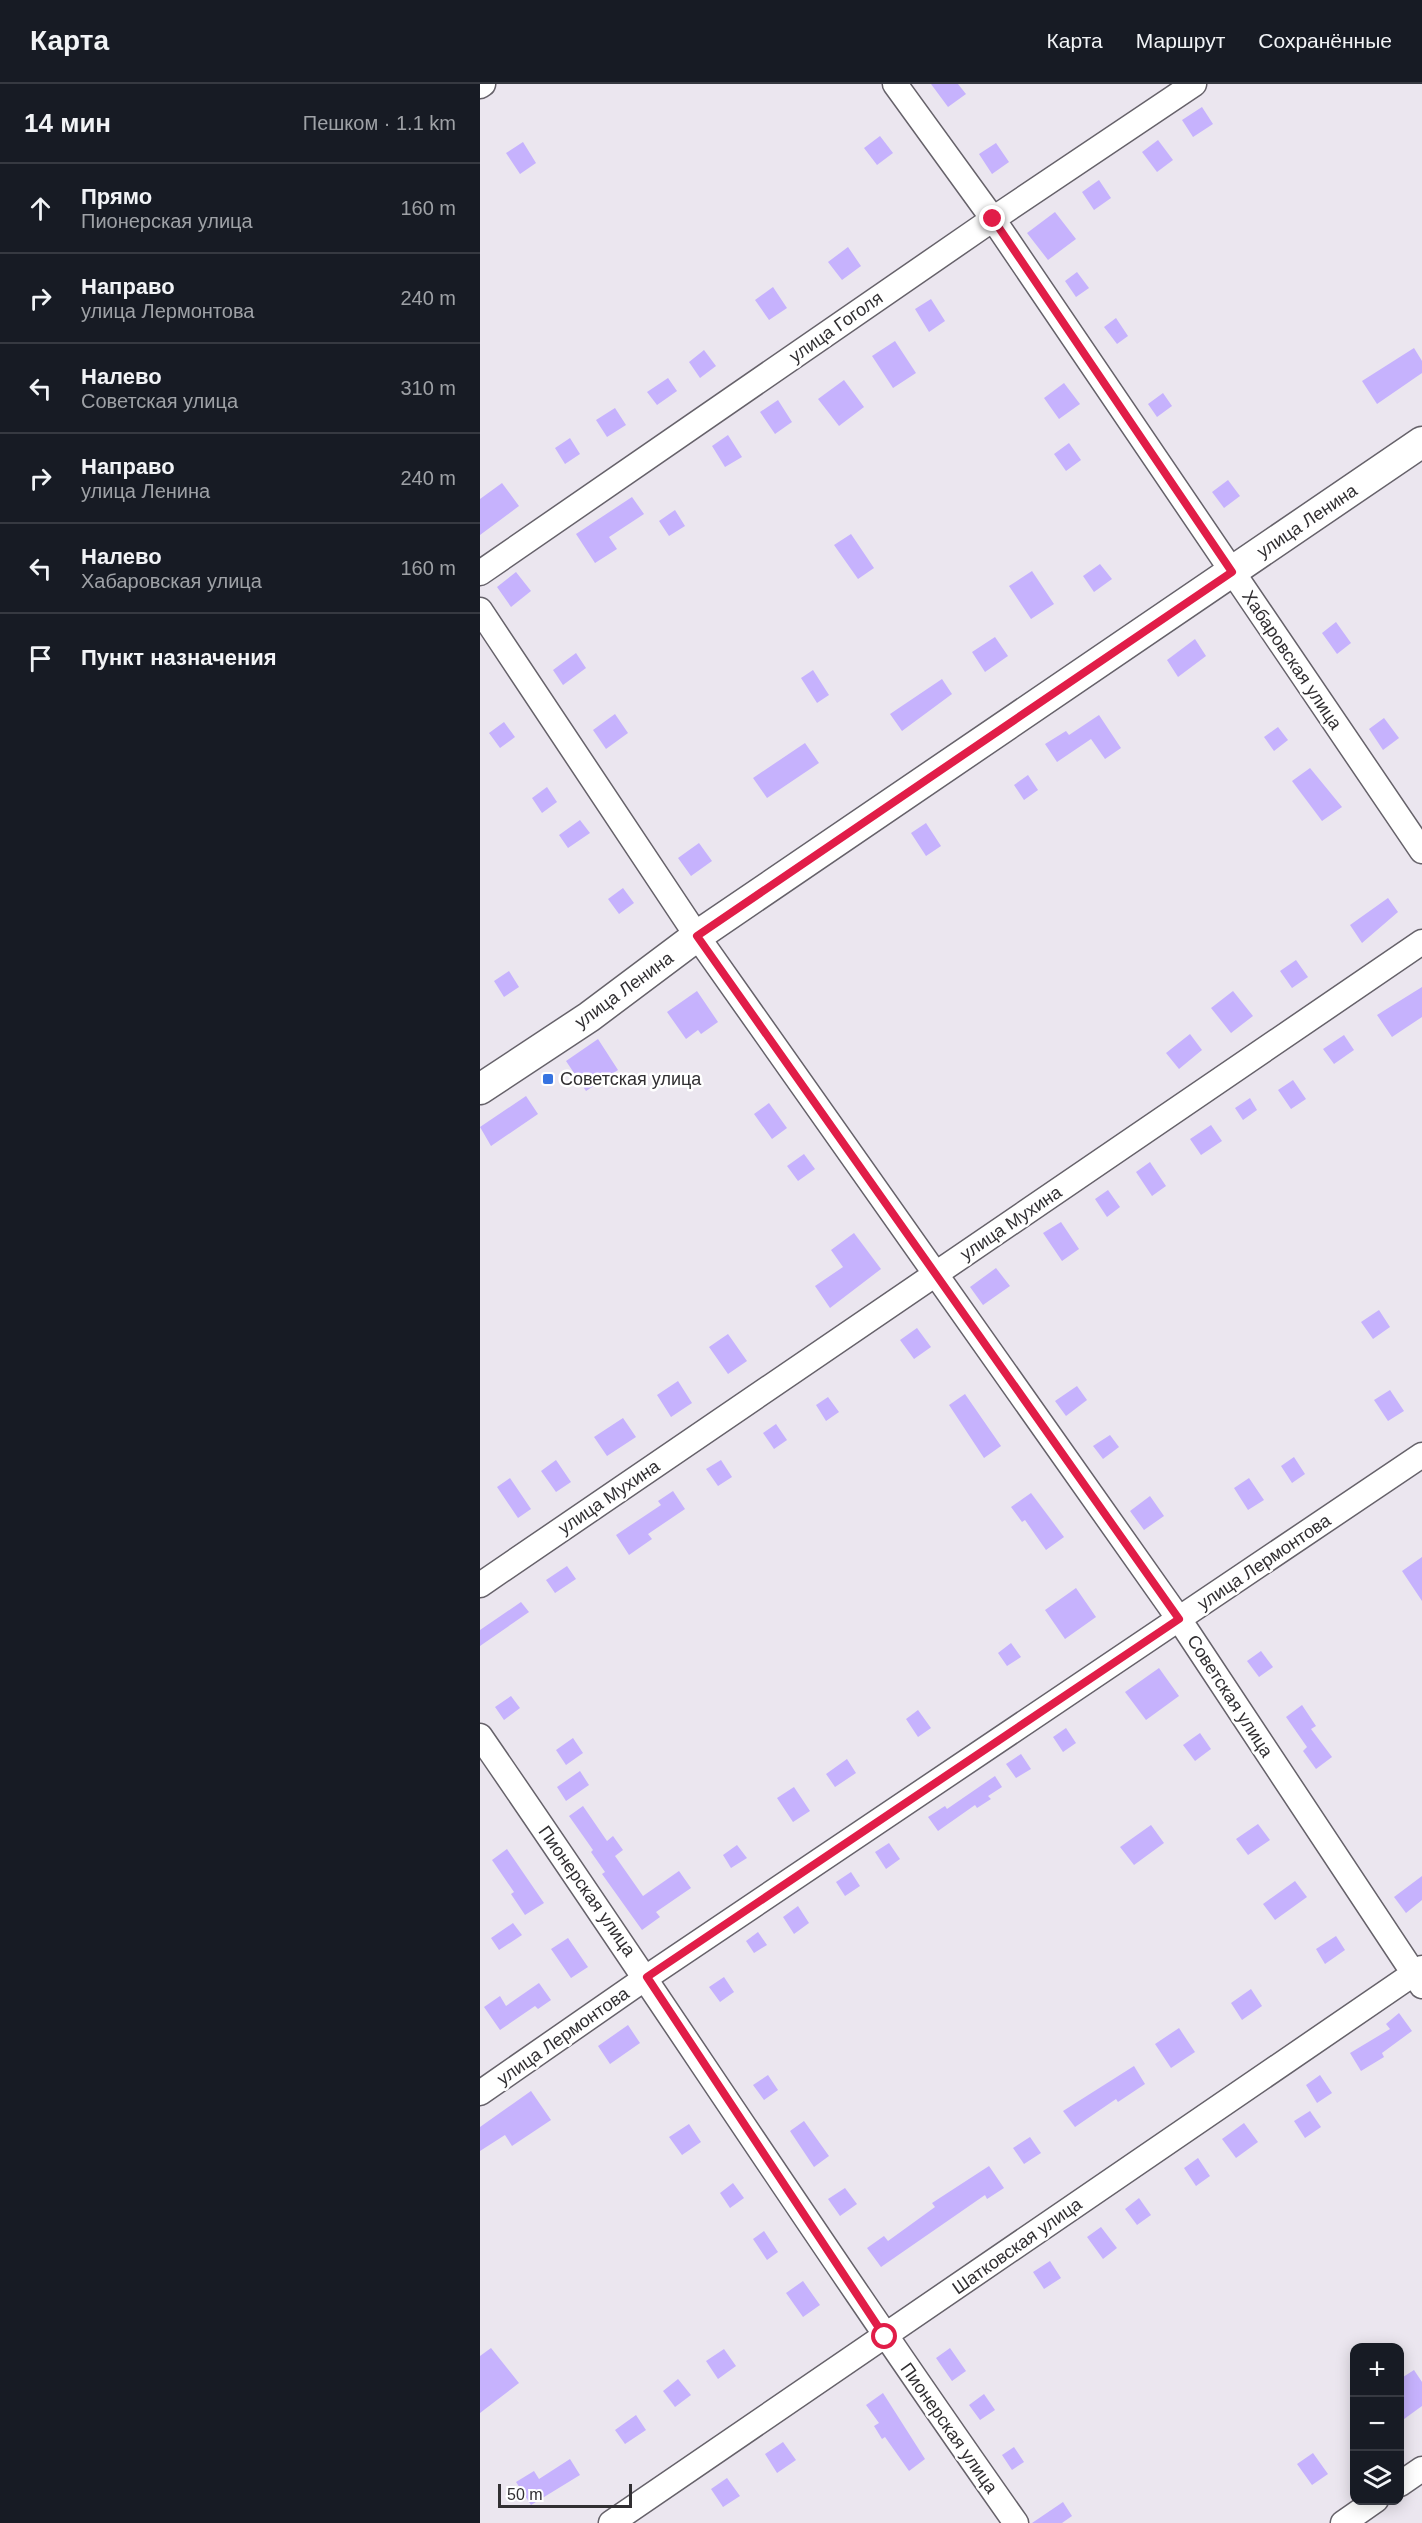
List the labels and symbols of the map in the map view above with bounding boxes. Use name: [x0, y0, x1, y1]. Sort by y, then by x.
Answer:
route end: [979, 205, 1005, 231]
street label: улица Гоголя: [786, 288, 886, 366]
street label: улица Ленина: [1253, 480, 1362, 562]
street label: Хабаровская улица: [1238, 587, 1346, 734]
street label: улица Ленина: [571, 947, 678, 1032]
place label: Советская улица: [560, 1069, 702, 1089]
marker: Советская улица: [541, 1072, 555, 1086]
street label: улица Мухина: [957, 1181, 1066, 1264]
street label: улица Мухина: [555, 1455, 664, 1538]
street label: улица Лермонтова: [1194, 1510, 1335, 1614]
street label: Советская улица: [1183, 1631, 1277, 1762]
street label: Пионерская улица: [535, 1822, 640, 1961]
street label: улица Лермонтова: [493, 1982, 633, 2089]
street label: Шатковская улица: [948, 2193, 1086, 2298]
route start: [871, 2323, 897, 2349]
street label: Пионерская улица: [897, 2359, 1002, 2498]
scale bar: [498, 2481, 632, 2508]

